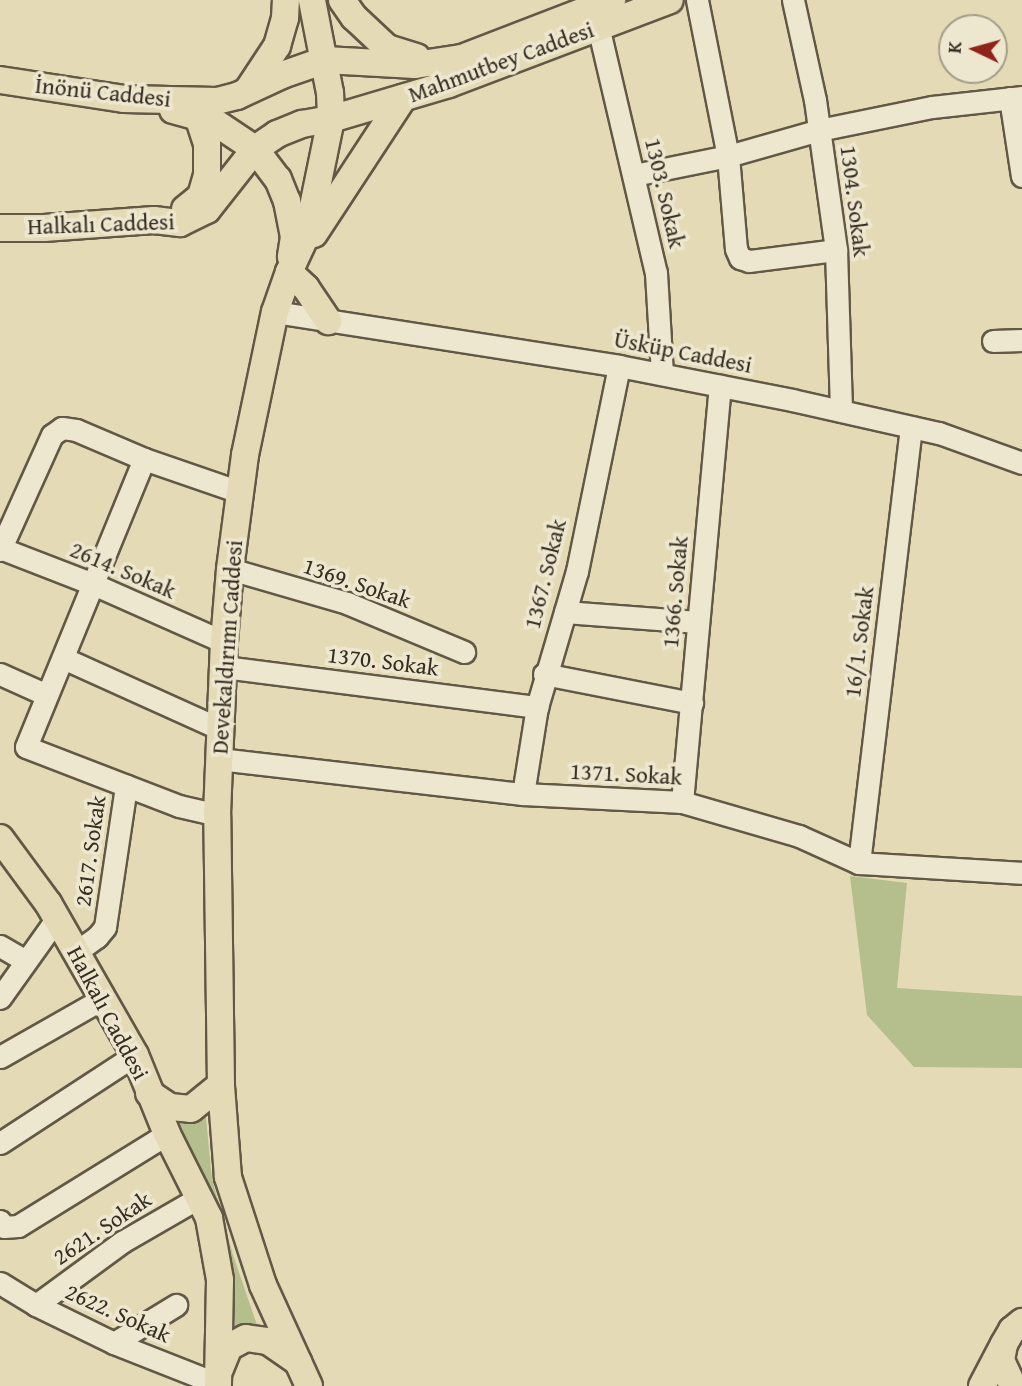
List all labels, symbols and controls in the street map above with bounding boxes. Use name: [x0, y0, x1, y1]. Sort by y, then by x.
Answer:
north arrow: [938, 14, 1008, 84]
street label: Mahmutbey Caddesi: [404, 16, 598, 108]
text: K: [940, 40, 969, 55]
street label: İnönü Caddesi: [34, 71, 172, 113]
street label: 1303. Sokak: [639, 135, 691, 251]
street label: 1304. Sokak: [834, 144, 876, 258]
street label: Halkalı Caddesi: [27, 208, 175, 240]
street label: Üsküp Caddesi: [612, 325, 754, 379]
street label: 1367. Sokak: [518, 516, 572, 632]
street label: 2614. Sokak: [66, 535, 180, 605]
street label: 1366. Sokak: [656, 535, 694, 649]
street label: Devekaldırımı Caddesi: [206, 539, 248, 755]
street label: 1369. Sokak: [299, 552, 415, 614]
street label: 16/1. Sokak: [838, 585, 880, 699]
street label: 1370. Sokak: [326, 640, 440, 682]
street label: 1371. Sokak: [569, 757, 683, 791]
street label: 2617. Sokak: [69, 794, 111, 908]
street label: Halkalı Caddesi: [61, 941, 155, 1085]
street label: 2621. Sokak: [48, 1185, 156, 1271]
street label: 2622. Sokak: [61, 1278, 175, 1348]

